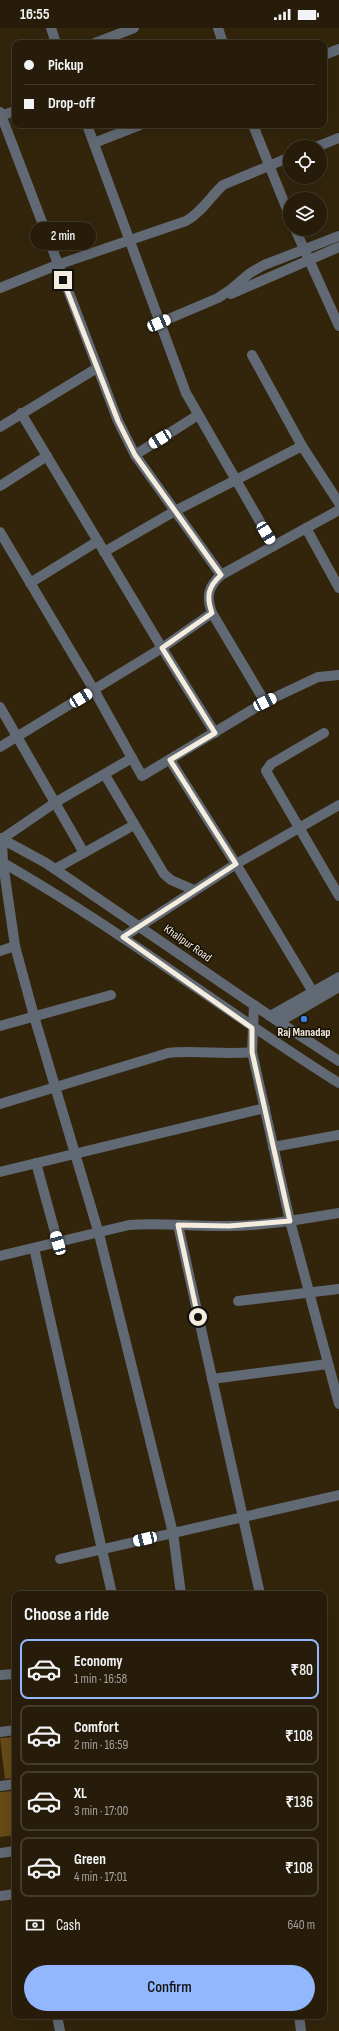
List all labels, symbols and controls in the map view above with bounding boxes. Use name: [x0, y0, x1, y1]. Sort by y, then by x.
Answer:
text: 16:55: [20, 5, 49, 24]
text: Pickup: [48, 56, 84, 75]
text: Drop-off: [48, 94, 95, 113]
map controls: [283, 140, 327, 236]
button: locate: [283, 140, 327, 184]
button: layers: [283, 192, 327, 236]
callout: 2 min: [30, 222, 96, 250]
text: 2 min: [51, 228, 75, 244]
route end: [54, 271, 72, 289]
car: [146, 313, 172, 333]
car: [147, 428, 173, 450]
car: [255, 520, 277, 546]
car: [68, 687, 94, 709]
car: [252, 691, 278, 713]
street label: Khalipur Road: [161, 921, 215, 965]
marker: Raj Manadap: [299, 1014, 309, 1024]
place label: Raj Manadap: [277, 1025, 331, 1040]
car: [49, 1230, 67, 1256]
route start: [189, 1308, 207, 1326]
car: [132, 1530, 158, 1548]
text: Choose a ride: [24, 1604, 109, 1625]
icon: car: [26, 1651, 62, 1687]
text: Economy: [74, 1652, 123, 1671]
text: ₹80: [291, 1661, 313, 1680]
text: 1 min · 16:58: [74, 1671, 127, 1687]
icon: car: [26, 1717, 62, 1753]
text: Comfort: [74, 1718, 119, 1737]
text: ₹108: [285, 1727, 313, 1746]
text: 2 min · 16:59: [74, 1737, 128, 1753]
icon: car: [26, 1783, 62, 1819]
text: XL: [74, 1784, 87, 1803]
text: ₹136: [285, 1793, 313, 1812]
text: 3 min · 17:00: [74, 1803, 128, 1819]
icon: car: [26, 1849, 62, 1885]
text: Green: [74, 1850, 106, 1869]
text: ₹108: [285, 1859, 313, 1878]
text: 4 min · 17:01: [74, 1869, 127, 1885]
icon: cash: [24, 1914, 46, 1936]
text: Cash: [56, 1916, 81, 1935]
text: 640 m: [287, 1917, 315, 1933]
button: Confirm: [24, 1965, 315, 2011]

